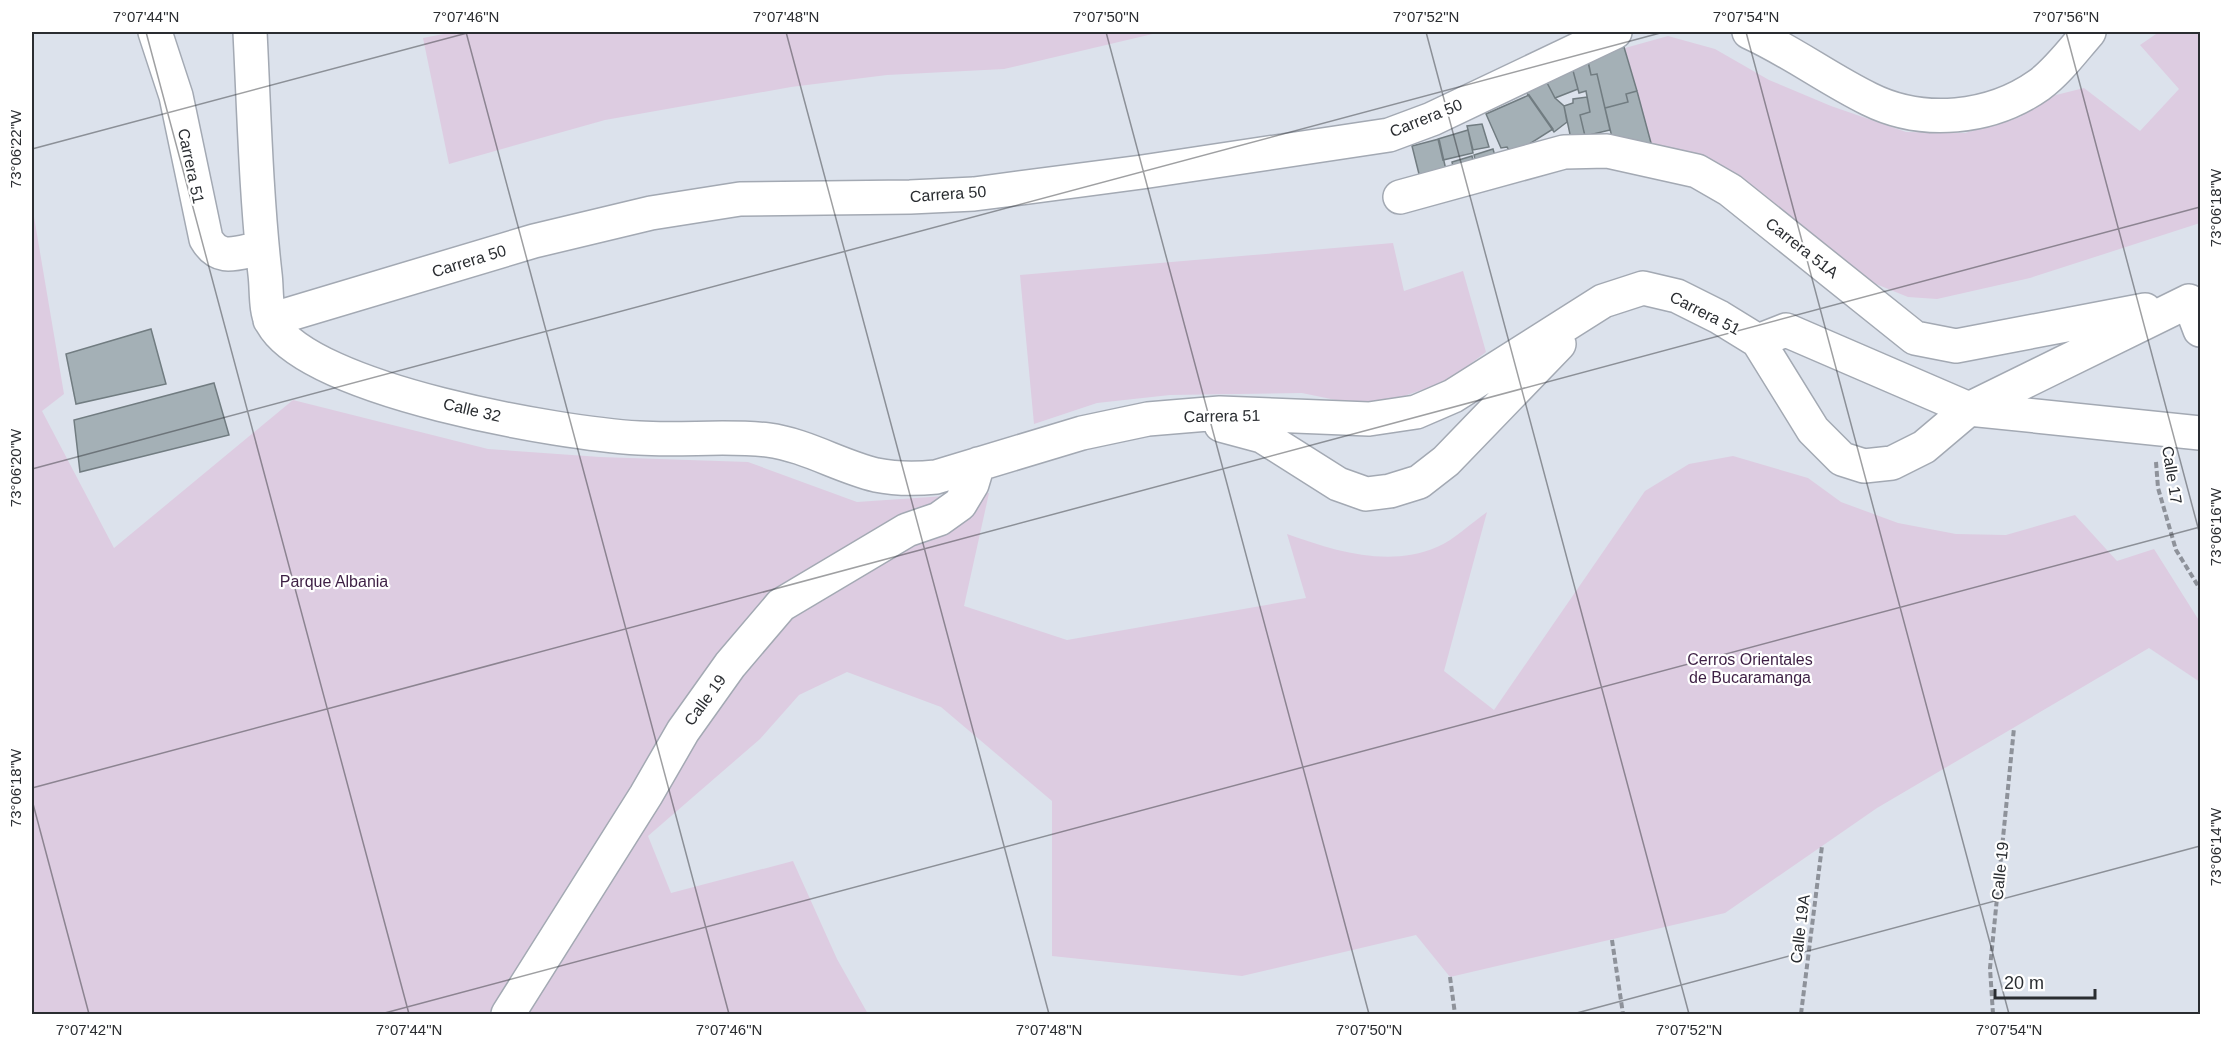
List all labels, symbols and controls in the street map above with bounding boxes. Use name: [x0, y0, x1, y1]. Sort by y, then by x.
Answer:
text: 7°07'44"N: [113, 8, 179, 25]
text: 7°07'46"N: [433, 8, 499, 25]
text: 7°07'48"N: [753, 8, 819, 25]
text: 7°07'50"N: [1073, 8, 1139, 25]
text: 7°07'52"N: [1393, 8, 1459, 25]
text: 7°07'54"N: [1713, 8, 1779, 25]
text: 7°07'56"N: [2033, 8, 2099, 25]
street label: Carrera 50: [1387, 96, 1465, 140]
text: 73°06'22"W: [7, 109, 24, 188]
street label: Carrera 51: [175, 127, 207, 205]
text: 73°06'18"W: [2207, 168, 2224, 247]
street label: Carrera 50: [909, 183, 987, 205]
street label: Carrera 51A: [1762, 214, 1842, 282]
street label: Carrera 50: [430, 242, 508, 280]
street label: Carrera 51: [1667, 288, 1743, 338]
street label: Calle 32: [441, 395, 503, 425]
street label: Carrera 51: [1184, 407, 1260, 425]
text: 73°06'20"W: [7, 428, 24, 507]
street label: Calle 17: [2159, 445, 2185, 505]
text: 73°06'16"W: [2207, 487, 2224, 566]
park label: Parque Albania: [280, 573, 388, 590]
park label: Cerros Orientales de Bucaramanga: [1687, 651, 1813, 686]
street label: Calle 19: [681, 671, 729, 729]
text: 73°06'18"W: [7, 748, 24, 827]
text: 73°06'14"W: [2207, 807, 2224, 886]
street label: Calle 19: [1988, 841, 2012, 901]
street label: Calle 19A: [1787, 893, 1813, 964]
scale bar: [1995, 962, 2096, 1000]
text: 20 m: [2004, 973, 2044, 993]
text: 7°07'42"N: [56, 1021, 122, 1038]
text: 7°07'44"N: [376, 1021, 442, 1038]
text: 7°07'46"N: [696, 1021, 762, 1038]
text: 7°07'48"N: [1016, 1021, 1082, 1038]
text: 7°07'50"N: [1336, 1021, 1402, 1038]
text: 7°07'52"N: [1656, 1021, 1722, 1038]
text: 7°07'54"N: [1976, 1021, 2042, 1038]

